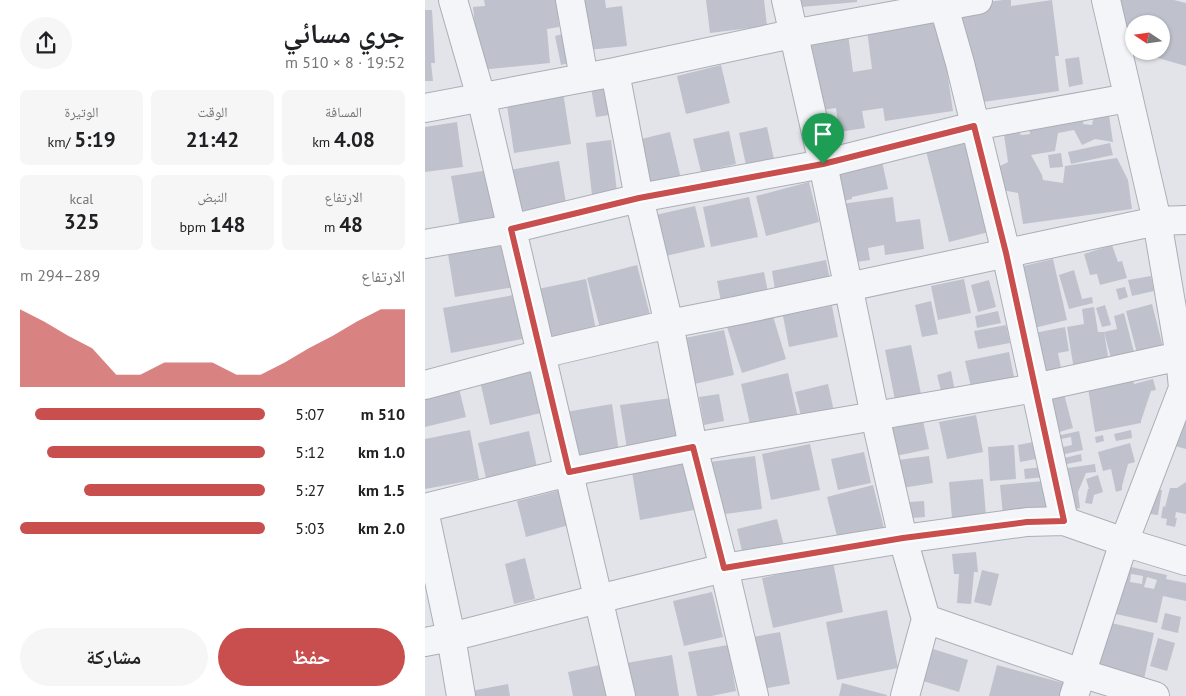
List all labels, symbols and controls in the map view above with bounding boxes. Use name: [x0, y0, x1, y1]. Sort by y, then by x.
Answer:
text: جري مسائي: [283, 14, 405, 51]
north arrow: [1125, 15, 1170, 60]
map controls: [1125, 15, 1170, 60]
button: share: [20, 17, 72, 69]
text: 19:52 · 8 × 510 m: [285, 52, 405, 72]
text: الوتيرة: [64, 103, 99, 121]
text: الوقت: [197, 103, 228, 121]
text: المسافة: [325, 103, 362, 121]
pin: [802, 113, 844, 164]
icon: arrive: [809, 120, 837, 148]
text: 5:19: [74, 126, 116, 153]
text: 21:42: [186, 126, 239, 153]
text: 4.08: [334, 126, 375, 153]
text: /km: [47, 133, 74, 151]
text: km: [312, 133, 334, 151]
text: النبض: [198, 188, 227, 206]
text: الارتفاع: [324, 188, 363, 206]
text: kcal: [70, 190, 93, 208]
text: 325: [64, 208, 99, 235]
text: 148: [210, 211, 246, 238]
text: 48: [339, 211, 363, 238]
text: bpm: [180, 218, 210, 236]
text: m: [324, 218, 339, 236]
text: 289–294 m: [20, 265, 100, 285]
text: الارتفاع: [361, 266, 405, 286]
text: 5:07: [295, 404, 325, 424]
text: 510 m: [361, 404, 405, 424]
text: 5:12: [295, 442, 325, 462]
text: 1.0 km: [358, 442, 405, 462]
text: 5:27: [295, 480, 325, 500]
text: 1.5 km: [358, 480, 405, 500]
text: 5:03: [295, 518, 325, 538]
text: 2.0 km: [358, 518, 405, 538]
button: مشاركة: [20, 628, 208, 686]
button: حفظ: [218, 628, 405, 686]

